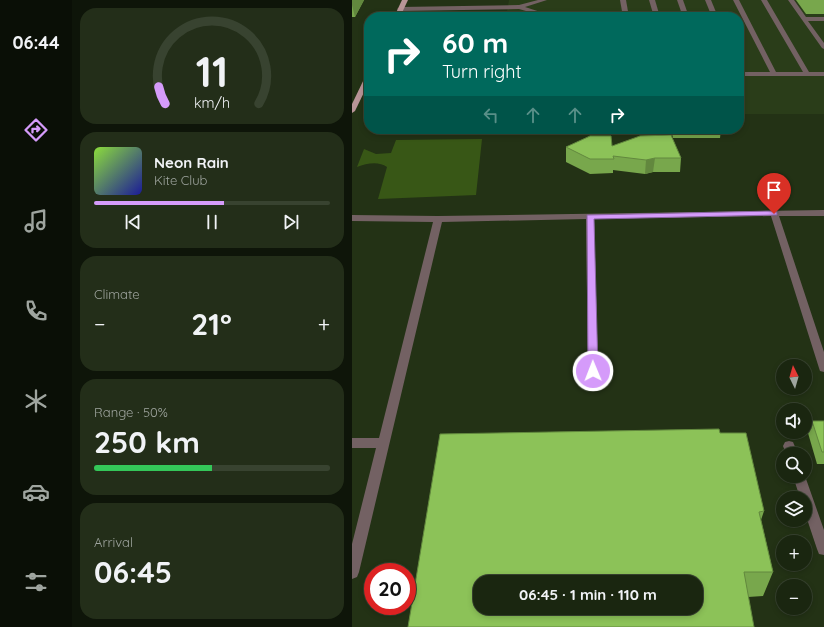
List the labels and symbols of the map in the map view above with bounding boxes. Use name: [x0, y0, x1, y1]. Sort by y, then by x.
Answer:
pin: [757, 173, 791, 214]
position arrow: [572, 350, 614, 392]
north arrow: [776, 359, 812, 395]
speed limit sign: 20: [364, 563, 416, 615]

